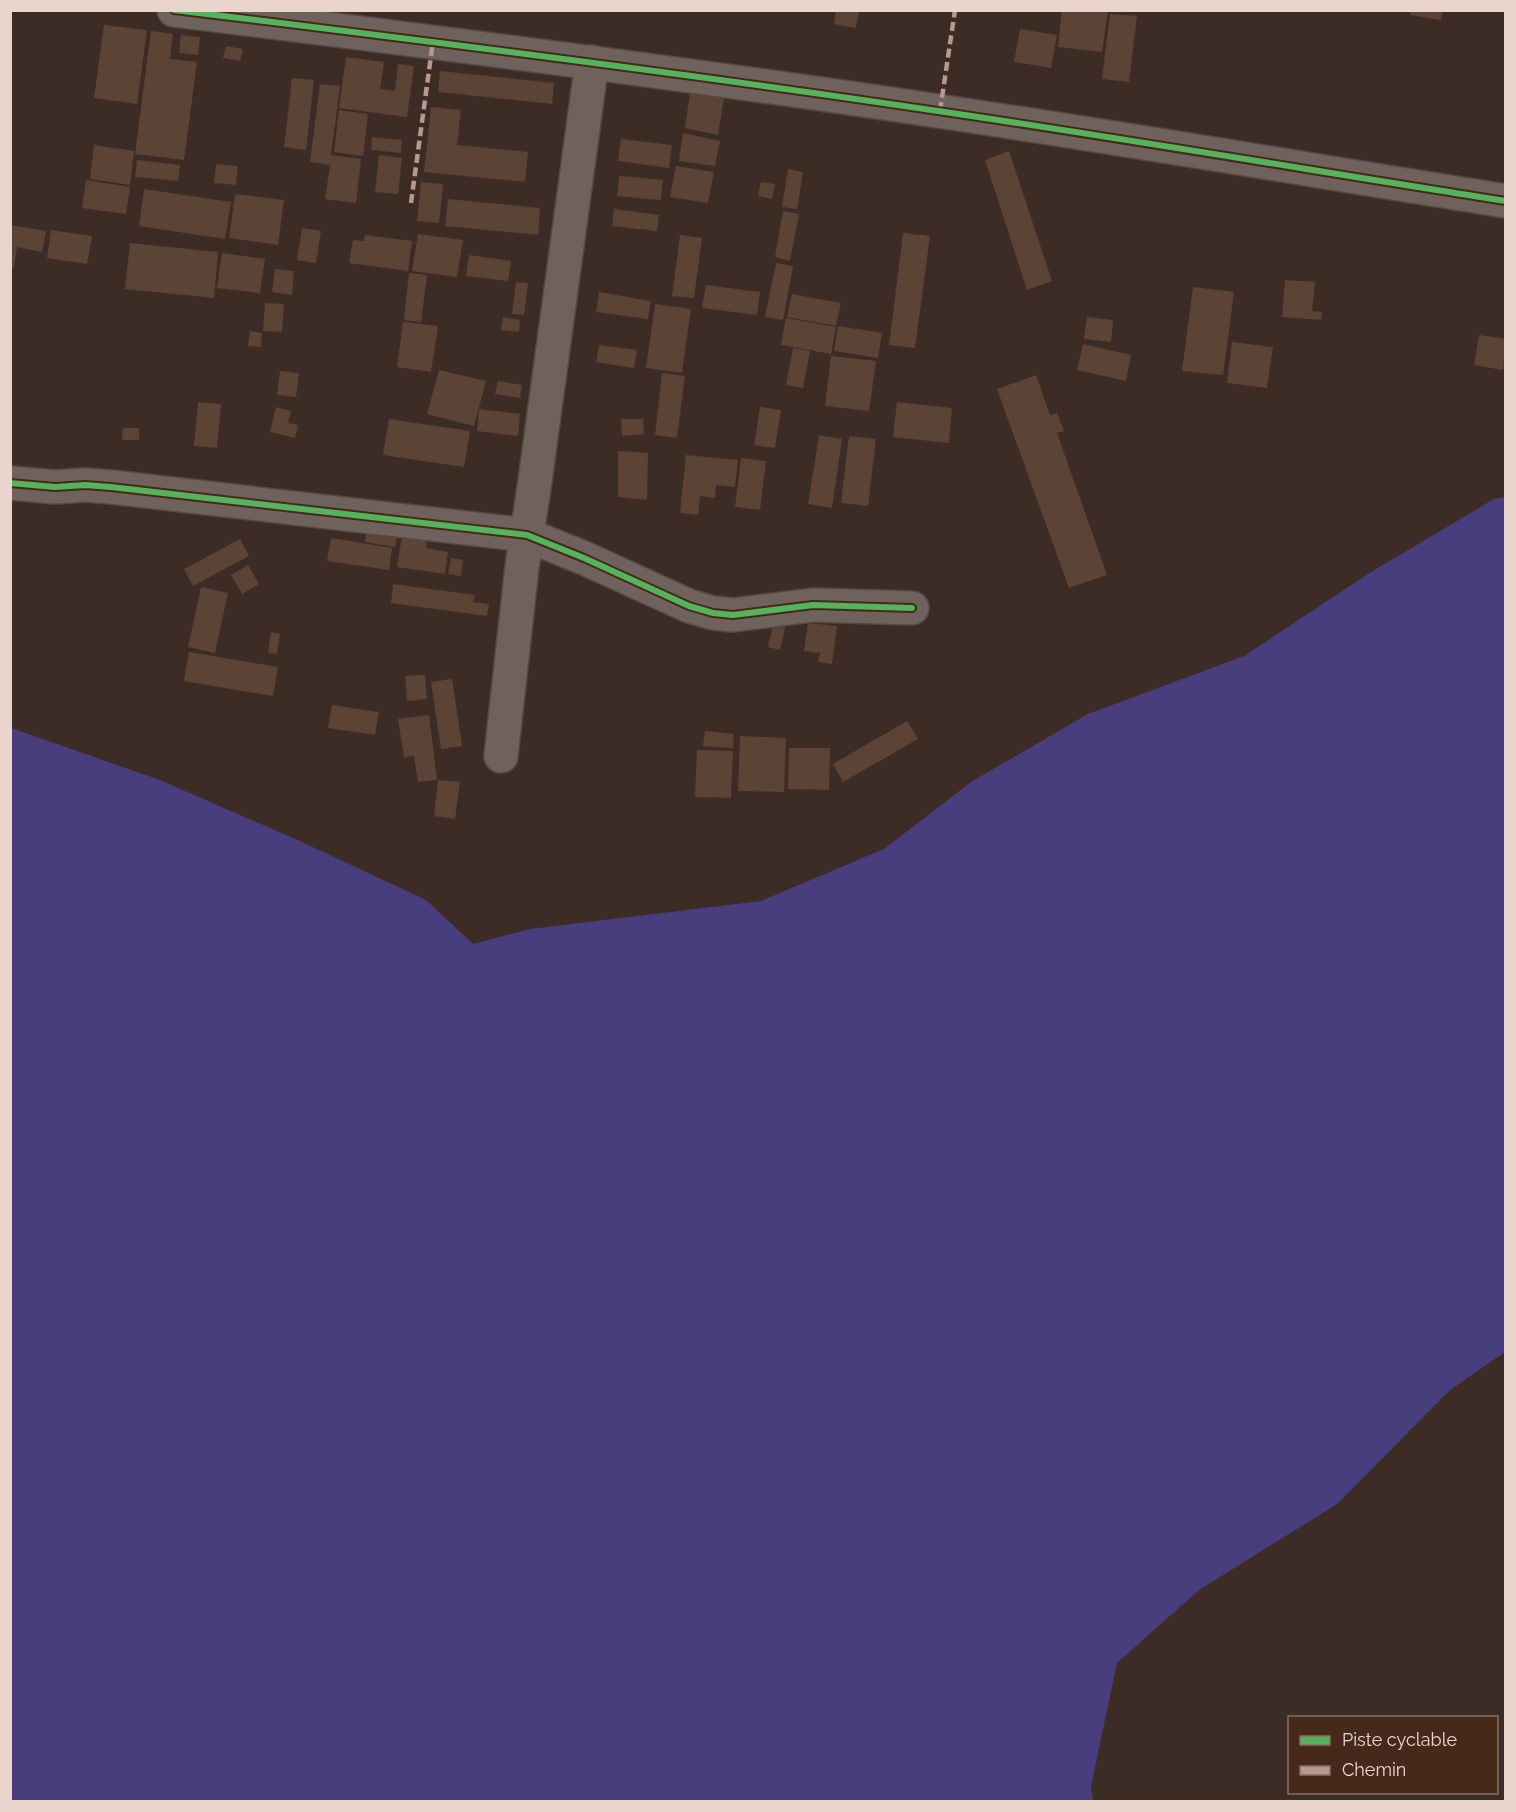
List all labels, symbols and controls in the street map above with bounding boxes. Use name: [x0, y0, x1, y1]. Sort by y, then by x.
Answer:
legend: [1288, 1716, 1498, 1794]
text: Piste cyclable: [1342, 1729, 1458, 1750]
text: Chemin: [1342, 1759, 1406, 1780]

